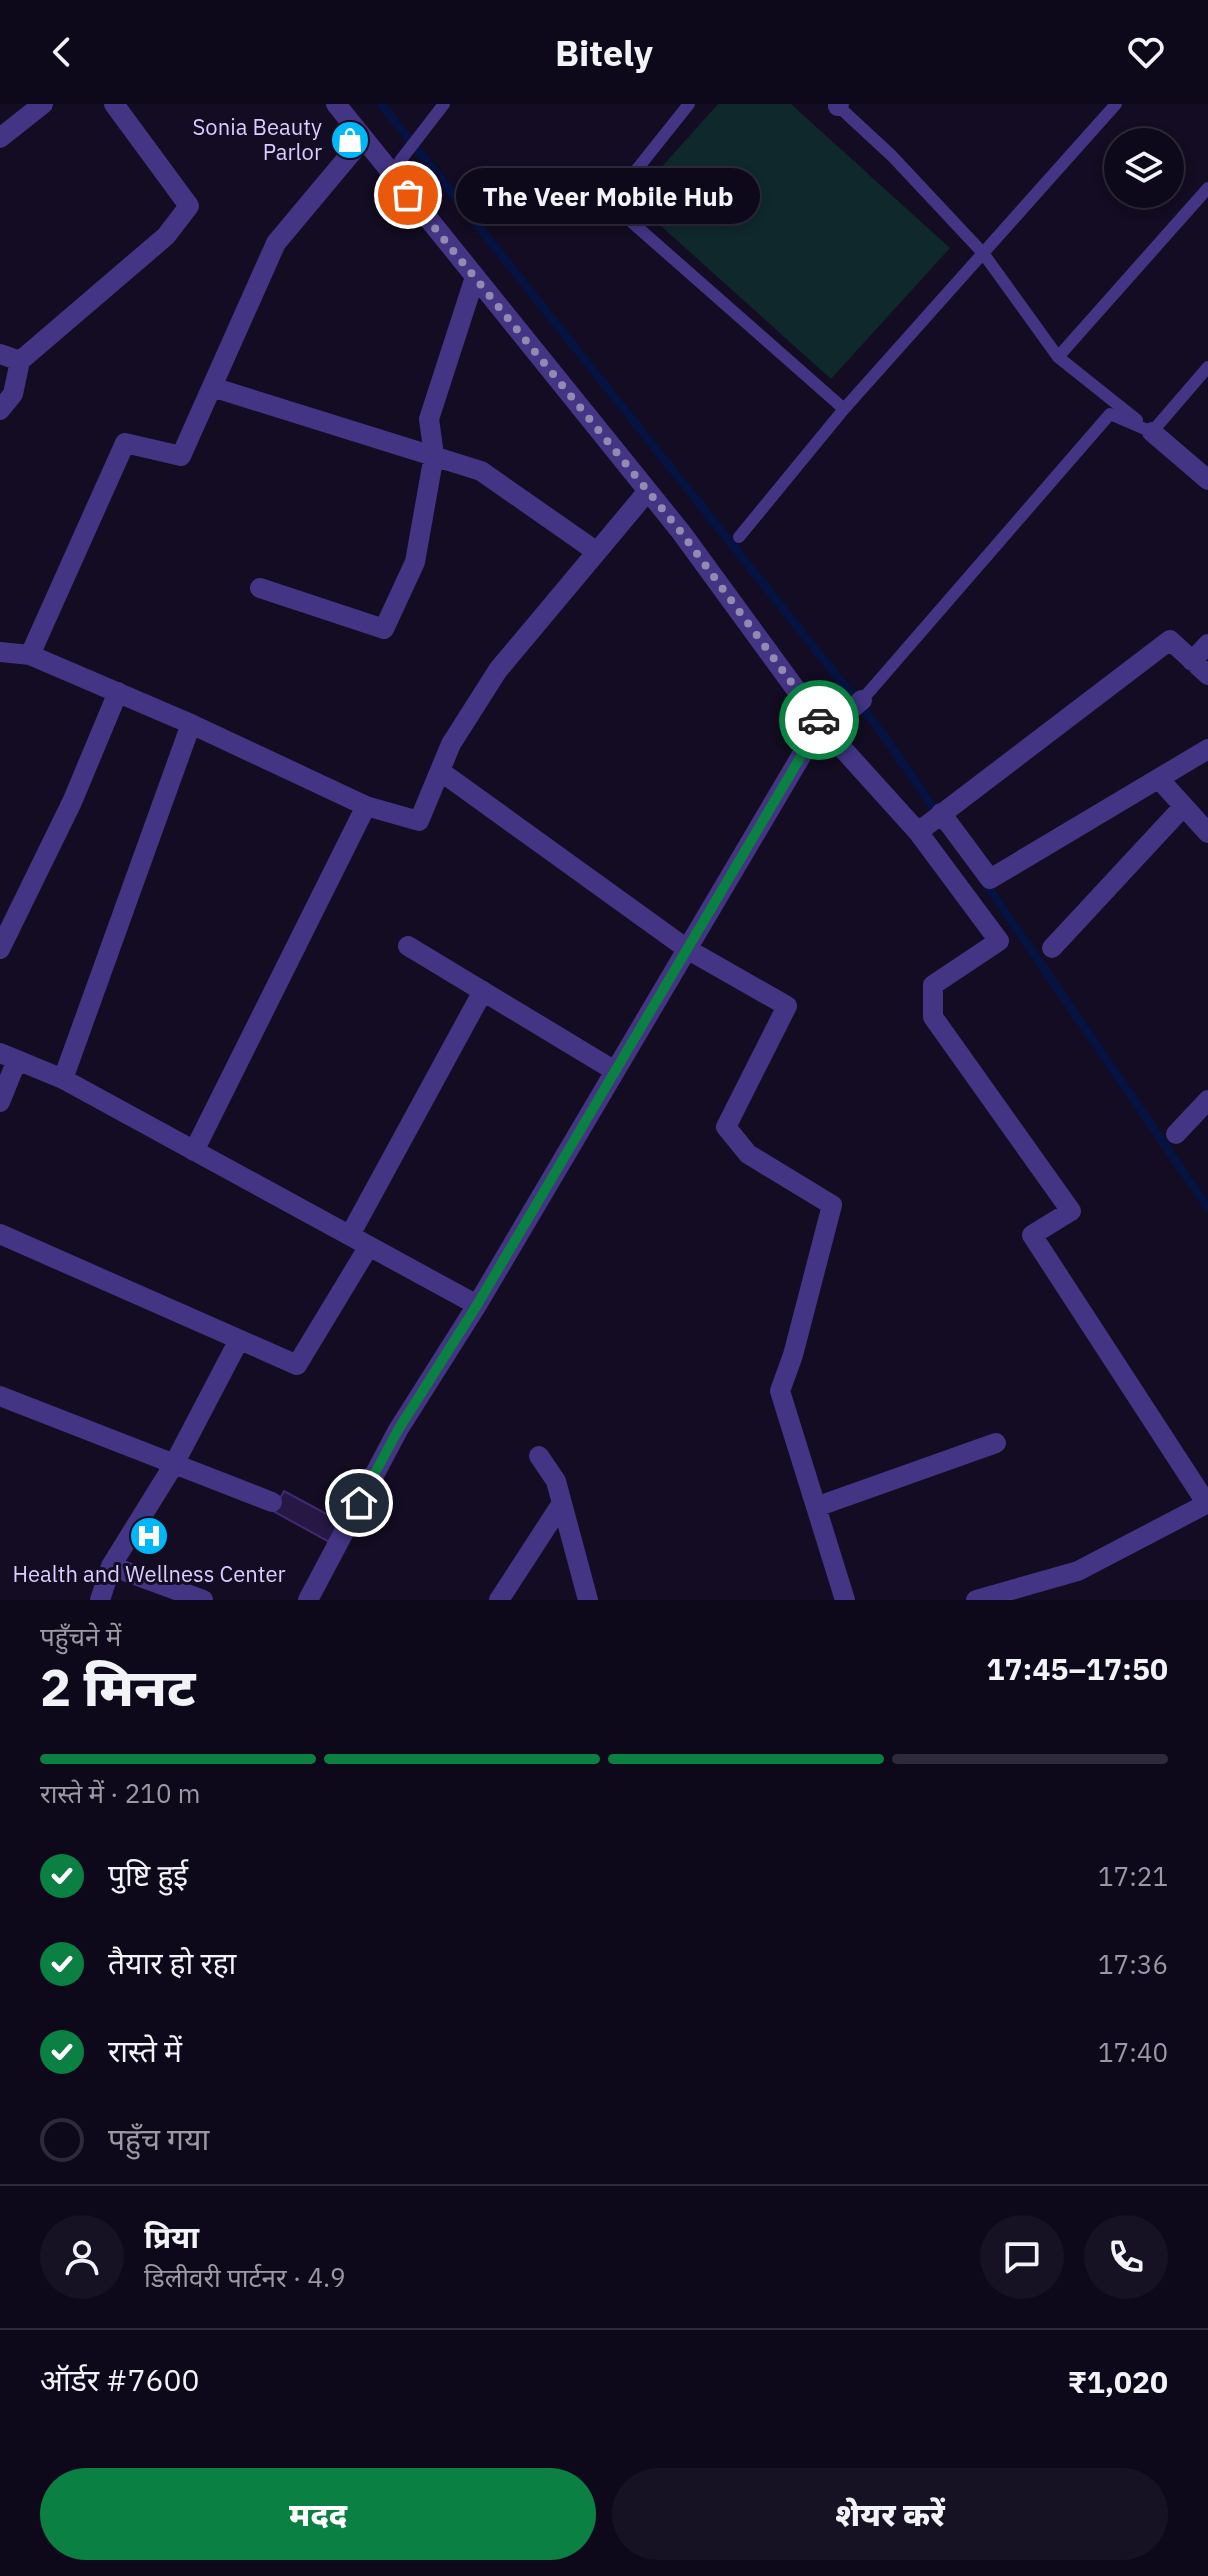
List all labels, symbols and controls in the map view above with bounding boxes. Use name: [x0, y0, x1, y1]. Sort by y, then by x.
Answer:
text: Bitely: [555, 29, 653, 76]
icon: back: [40, 30, 84, 74]
icon: heart: [1124, 30, 1168, 74]
place label: Sonia Beauty Parlor: [193, 112, 322, 166]
shop icon: Sonia Beauty Parlor: [329, 119, 371, 161]
map controls: [1104, 128, 1184, 208]
button: layers: [1104, 128, 1184, 208]
pin: [374, 161, 442, 229]
callout: The Veer Mobile Hub: [456, 167, 760, 223]
icon: bag: [386, 173, 430, 217]
text: The Veer Mobile Hub: [482, 179, 734, 213]
courier: [779, 680, 859, 760]
icon: car: [797, 698, 841, 742]
pin: [325, 1469, 393, 1537]
icon: home: [337, 1481, 381, 1525]
hospital icon: Health and Wellness Center: [128, 1515, 170, 1557]
place label: Health and Wellness Center: [12, 1559, 286, 1588]
text: पहुँचने में: [40, 1619, 121, 1653]
text: 17:45–17:50: [987, 1649, 1168, 1688]
text: 2 मिनट: [40, 1653, 195, 1720]
text: रास्ते में · 210 m: [40, 1776, 200, 1810]
icon: check: [40, 1854, 84, 1898]
text: पुष्टि हुई: [108, 1855, 188, 1894]
text: 17:21: [1098, 1859, 1168, 1893]
icon: check: [40, 1942, 84, 1986]
text: तैयार हो रहा: [108, 1943, 236, 1982]
text: 17:36: [1098, 1947, 1168, 1981]
icon: check: [40, 2030, 84, 2074]
text: रास्ते में: [108, 2031, 182, 2070]
text: 17:40: [1098, 2035, 1168, 2069]
text: पहुँच गया: [108, 2119, 209, 2158]
button: person: [40, 2215, 124, 2299]
button: chat: [980, 2215, 1064, 2299]
button: phone: [1084, 2215, 1168, 2299]
text: प्रिया: [144, 2217, 199, 2256]
text: डिलीवरी पार्टनर · 4.9: [144, 2260, 346, 2294]
text: ऑर्डर #7600: [40, 2360, 199, 2399]
text: ₹1,020: [1068, 2362, 1168, 2401]
button: मदद: [40, 2468, 596, 2560]
button: शेयर करें: [612, 2468, 1168, 2560]

